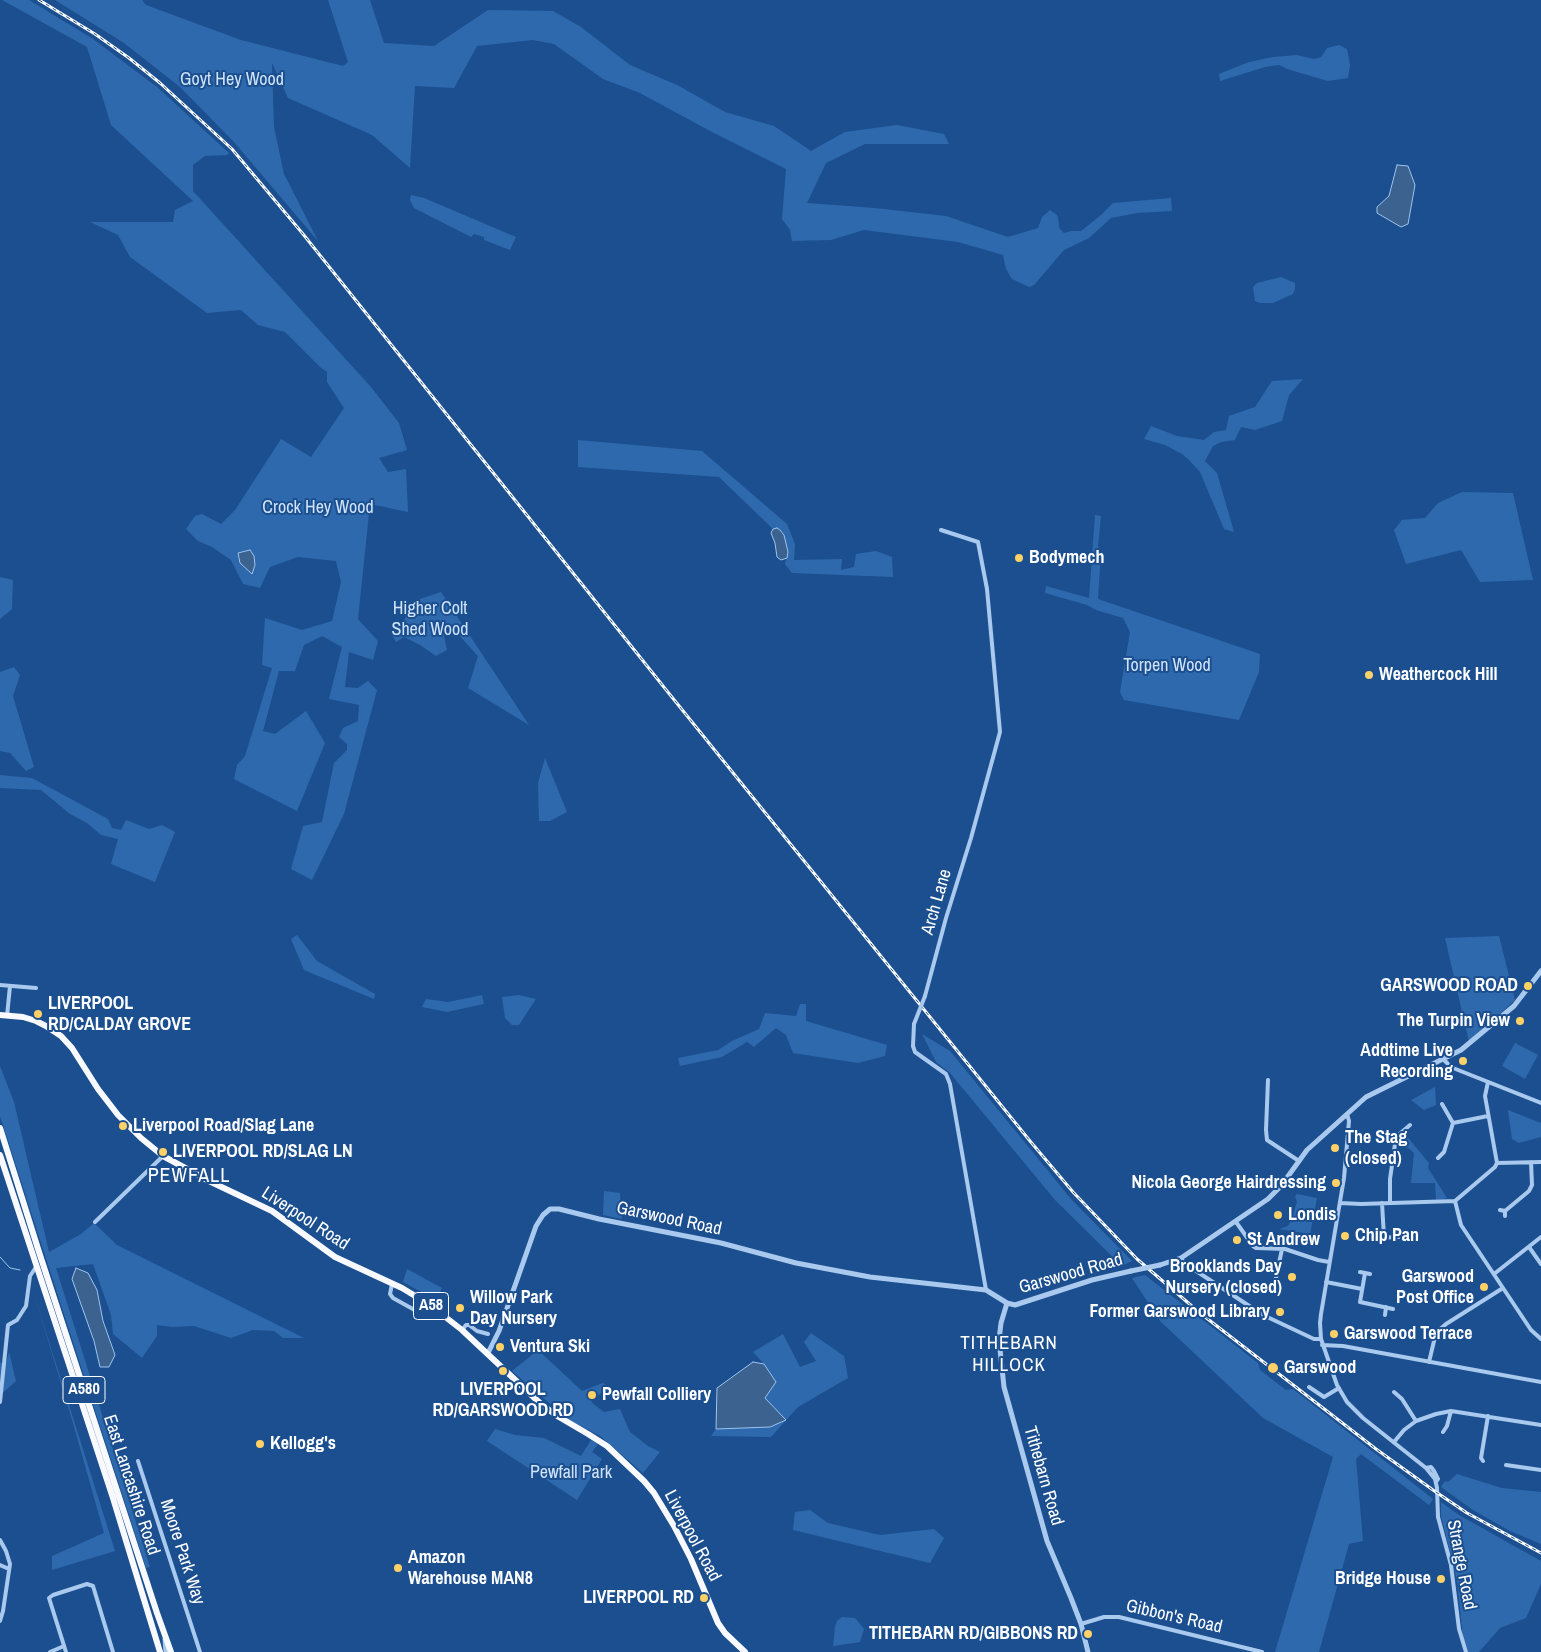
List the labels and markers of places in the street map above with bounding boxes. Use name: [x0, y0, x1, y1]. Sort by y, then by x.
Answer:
place label: Bodymech: [1029, 547, 1104, 569]
marker: Bodymech: [1013, 552, 1025, 564]
place label: Weathercock Hill: [1379, 664, 1498, 686]
marker: Weathercock Hill: [1363, 669, 1375, 681]
place label: GARSWOOD ROAD: [1380, 975, 1518, 997]
marker: GARSWOOD ROAD: [1522, 980, 1534, 992]
place label: LIVERPOOL RD/CALDAY GROVE: [48, 993, 191, 1036]
marker: LIVERPOOL RD/CALDAY GROVE: [32, 1008, 44, 1020]
place label: The Turpin View: [1397, 1010, 1510, 1032]
marker: The Turpin View: [1514, 1015, 1526, 1027]
place label: Addtime Live Recording: [1360, 1040, 1453, 1082]
marker: Addtime Live Recording: [1457, 1055, 1469, 1067]
place label: Liverpool Road/Slag Lane: [133, 1115, 314, 1137]
marker: Liverpool Road/Slag Lane: [117, 1120, 129, 1132]
place label: The Stag (closed): [1345, 1127, 1407, 1170]
place label: LIVERPOOL RD/SLAG LN: [173, 1141, 353, 1163]
marker: The Stag (closed): [1329, 1142, 1341, 1154]
marker: LIVERPOOL RD/SLAG LN: [157, 1146, 169, 1158]
place label: Nicola George Hairdressing: [1132, 1172, 1326, 1194]
marker: Nicola George Hairdressing: [1330, 1177, 1342, 1189]
place label: Londis: [1288, 1204, 1336, 1226]
marker: Londis: [1272, 1209, 1284, 1221]
place label: Chip Pan: [1355, 1225, 1419, 1247]
place label: St Andrew: [1247, 1229, 1320, 1251]
marker: Chip Pan: [1339, 1230, 1351, 1242]
marker: St Andrew: [1231, 1234, 1243, 1246]
place label: Brooklands Day Nursery (closed): [1166, 1256, 1282, 1298]
place label: Garswood Post Office: [1396, 1266, 1474, 1308]
marker: Brooklands Day Nursery (closed): [1286, 1271, 1298, 1283]
marker: Garswood Post Office: [1478, 1281, 1490, 1293]
place label: Willow Park Day Nursery: [470, 1287, 557, 1330]
place label: Former Garswood Library: [1089, 1301, 1270, 1323]
marker: Willow Park Day Nursery: [454, 1302, 466, 1314]
marker: Former Garswood Library: [1274, 1306, 1286, 1318]
place label: Garswood Terrace: [1344, 1323, 1473, 1345]
marker: Garswood Terrace: [1328, 1328, 1340, 1340]
place label: Ventura Ski: [510, 1336, 590, 1358]
marker: Ventura Ski: [494, 1341, 506, 1353]
place label: Garswood: [1284, 1357, 1356, 1379]
marker: Garswood: [1266, 1361, 1280, 1375]
marker: LIVERPOOL RD/GARSWOOD RD: [497, 1365, 509, 1377]
place label: LIVERPOOL RD/GARSWOOD RD: [432, 1379, 574, 1422]
place label: Pewfall Colliery: [602, 1384, 711, 1406]
marker: Pewfall Colliery: [586, 1389, 598, 1401]
place label: Kellogg's: [270, 1433, 336, 1455]
marker: Kellogg's: [254, 1438, 266, 1450]
place label: Amazon Warehouse MAN8: [408, 1547, 533, 1590]
marker: Amazon Warehouse MAN8: [392, 1562, 404, 1574]
place label: Bridge House: [1335, 1568, 1431, 1590]
marker: Bridge House: [1435, 1573, 1447, 1585]
place label: LIVERPOOL RD: [583, 1587, 694, 1609]
marker: LIVERPOOL RD: [698, 1592, 710, 1604]
place label: TITHEBARN RD/GIBBONS RD: [869, 1623, 1078, 1645]
marker: TITHEBARN RD/GIBBONS RD: [1082, 1628, 1094, 1640]

